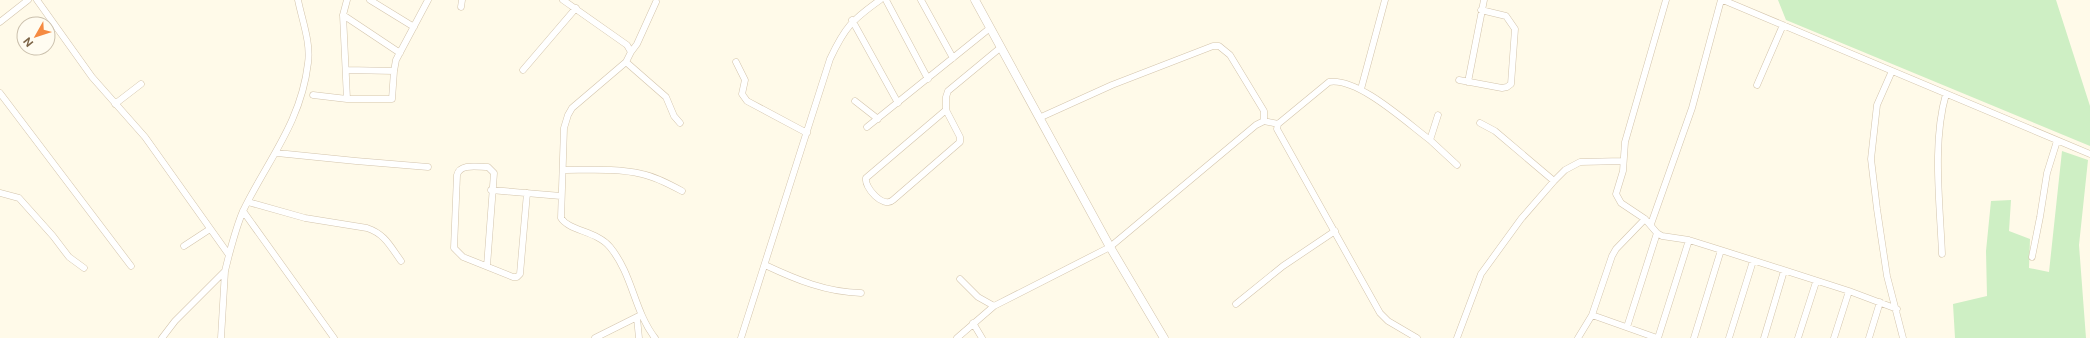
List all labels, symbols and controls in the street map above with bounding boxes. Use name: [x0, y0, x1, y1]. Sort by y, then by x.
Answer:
north arrow: [16, 16, 56, 56]
text: N: [21, 35, 36, 49]

